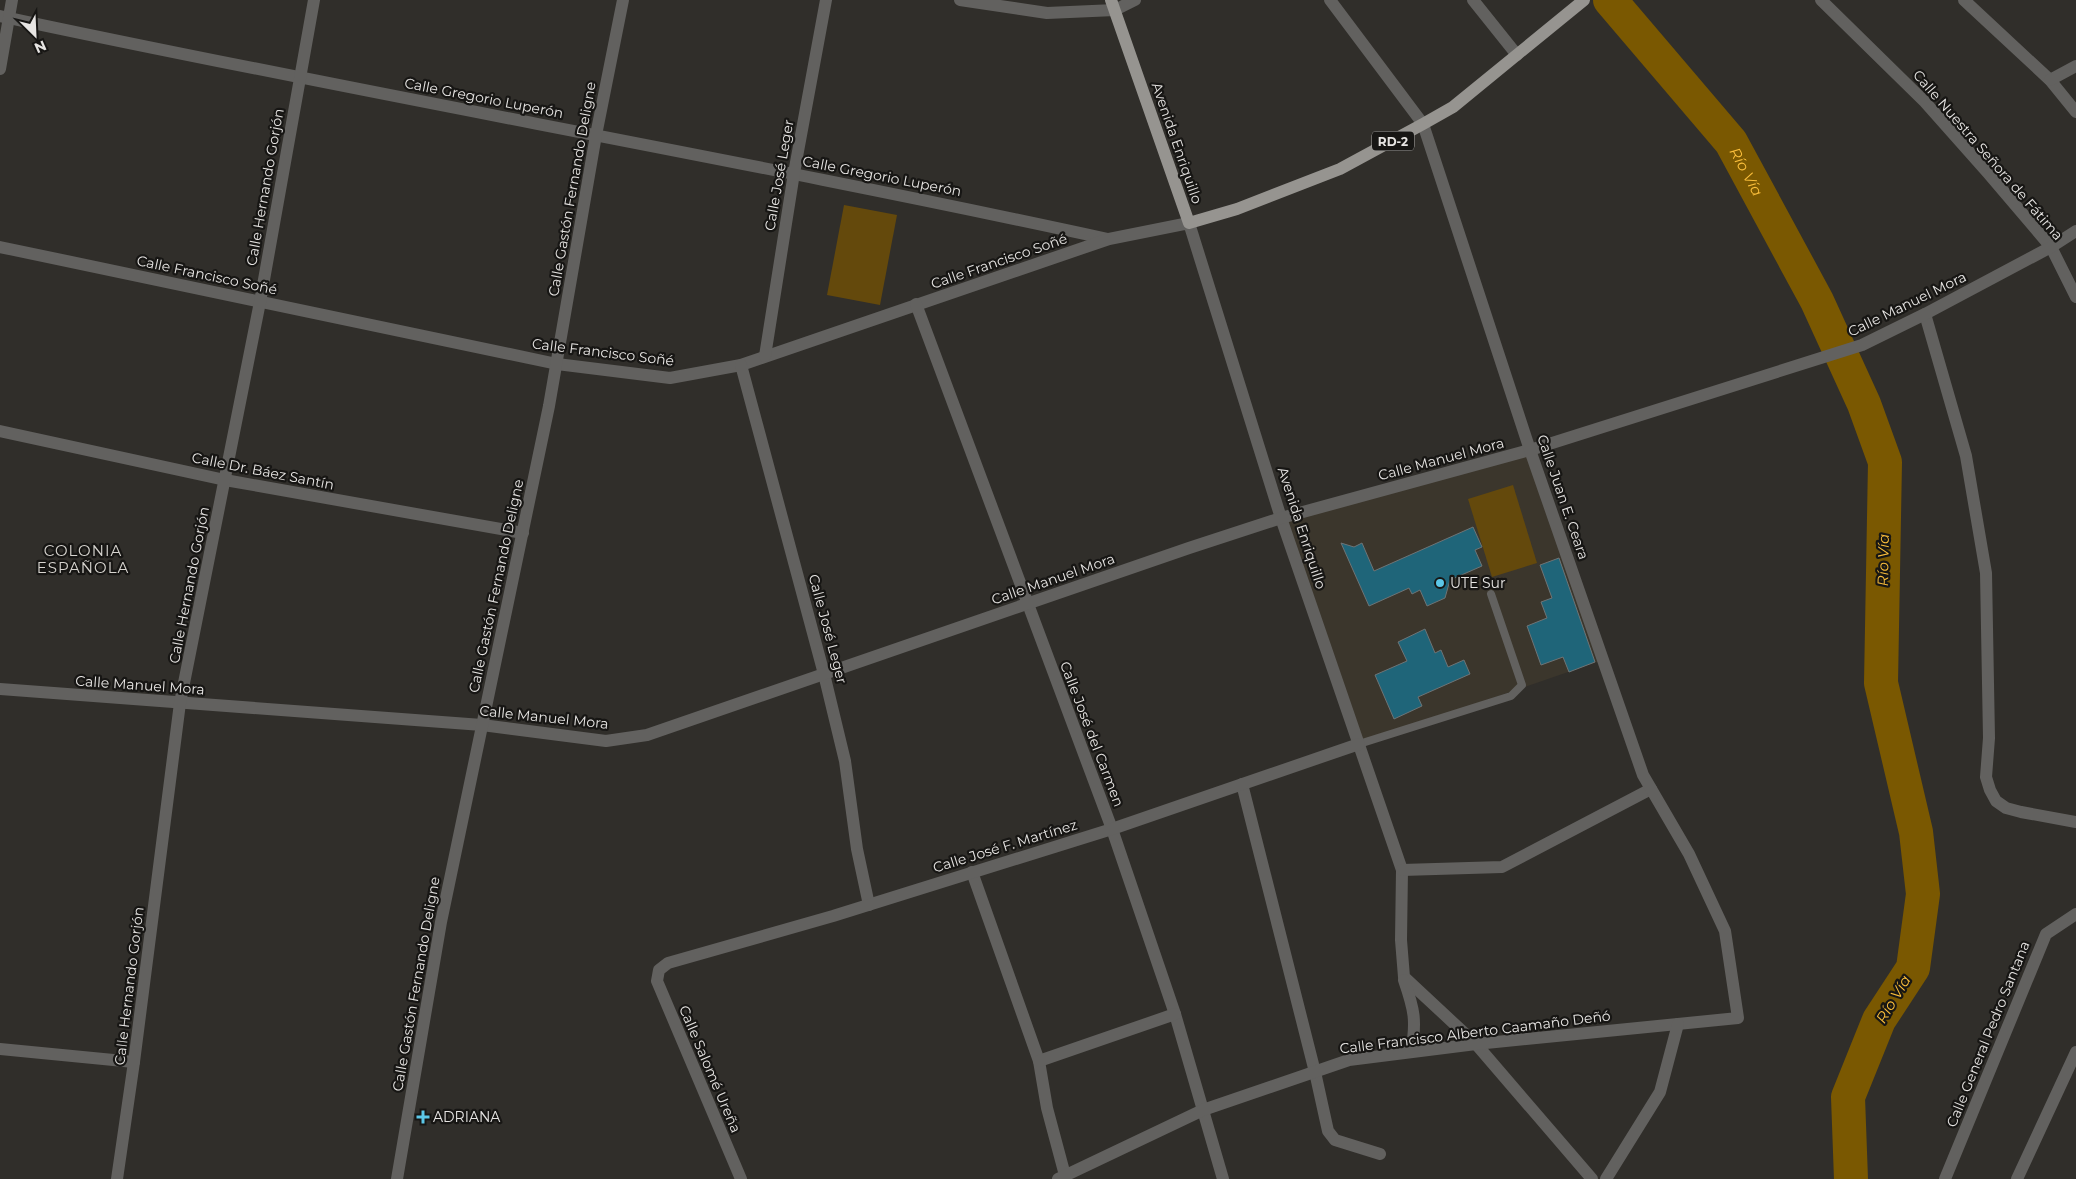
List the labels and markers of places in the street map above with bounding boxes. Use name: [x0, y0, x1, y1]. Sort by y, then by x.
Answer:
place label: UTE Sur: [1450, 574, 1506, 592]
marker: UTE Sur: [1434, 577, 1446, 589]
place label: ADRIANA: [433, 1108, 501, 1126]
marker: ADRIANA: [417, 1111, 429, 1123]

